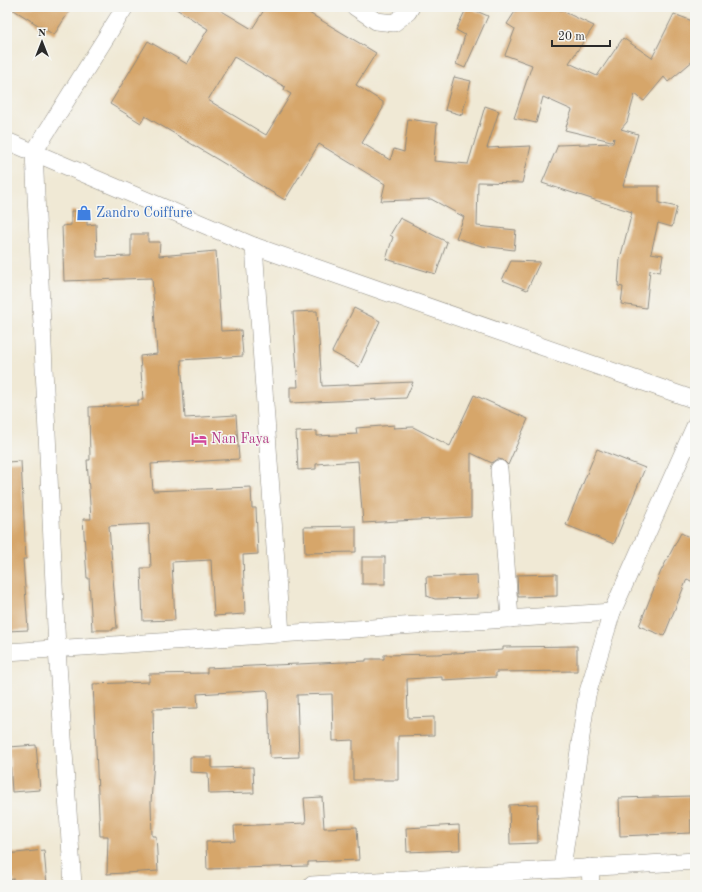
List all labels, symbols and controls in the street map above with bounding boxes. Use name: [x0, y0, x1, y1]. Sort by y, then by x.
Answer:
north arrow: [22, 22, 62, 62]
scale bar: [552, 22, 610, 48]
text: N: [38, 28, 47, 39]
text: 20 m: [558, 31, 585, 43]
shop icon: Zandro Coiffure: [75, 204, 93, 222]
place label: Zandro Coiffure: [96, 206, 193, 220]
hotel icon: Nan Faya: [190, 430, 208, 448]
place label: Nan Faya: [211, 432, 269, 446]

